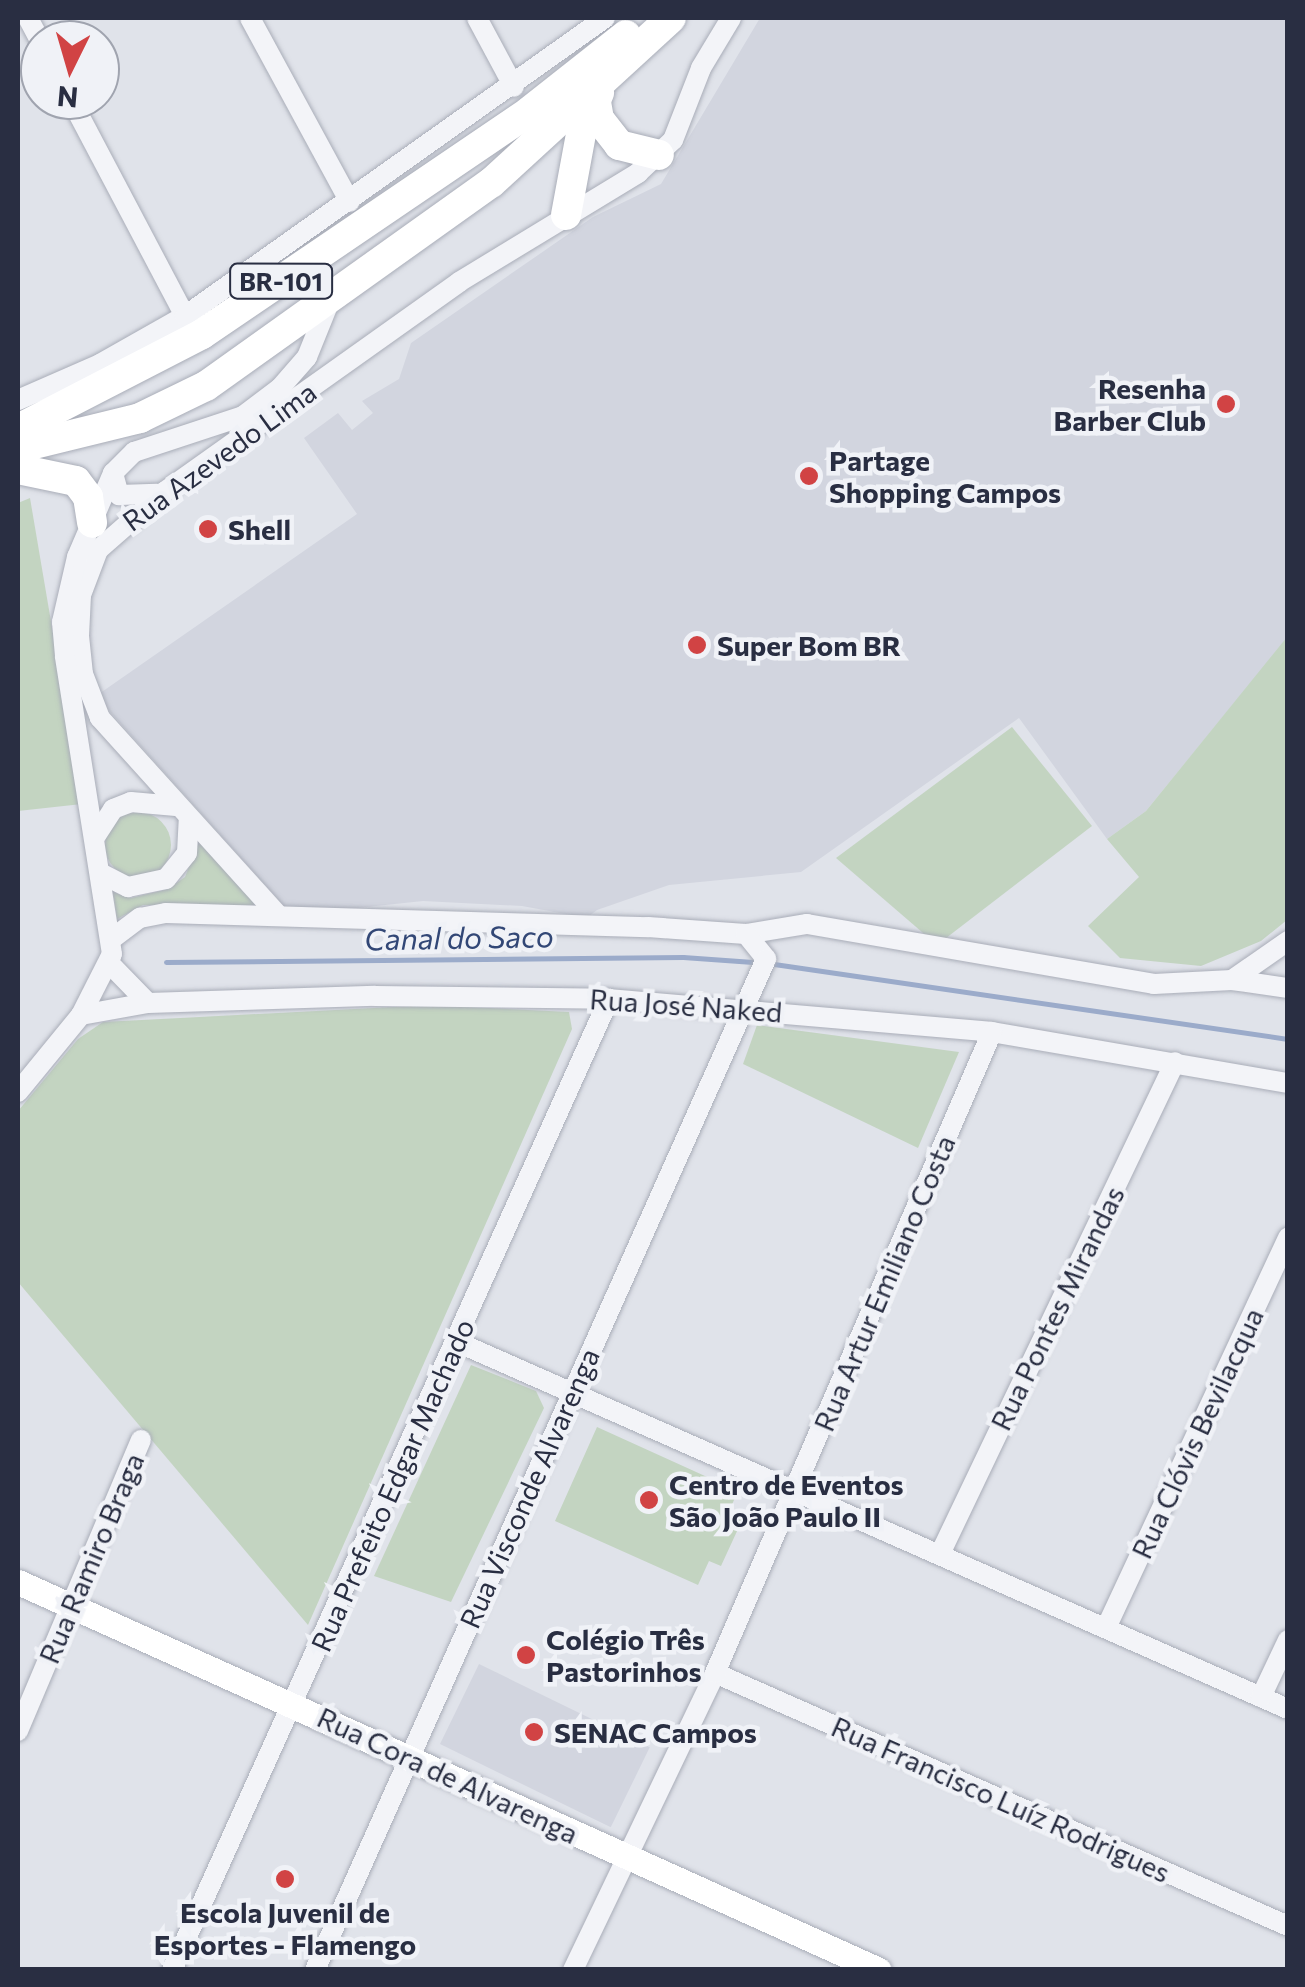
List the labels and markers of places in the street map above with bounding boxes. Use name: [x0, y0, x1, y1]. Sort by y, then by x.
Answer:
place label: Resenha Barber Club: [1054, 371, 1206, 437]
marker: Resenha Barber Club: [1215, 393, 1237, 415]
place label: Partage Shopping Campos: [829, 443, 1061, 509]
marker: Partage Shopping Campos: [798, 465, 820, 487]
place label: Shell: [228, 512, 291, 546]
marker: Shell: [197, 518, 219, 540]
place label: Super Bom BR: [717, 628, 901, 662]
marker: Super Bom BR: [686, 634, 708, 656]
place label: Centro de Eventos São João Paulo II: [669, 1467, 903, 1533]
marker: Centro de Eventos São João Paulo II: [638, 1489, 660, 1511]
place label: Colégio Três Pastorinhos: [546, 1622, 705, 1688]
marker: Colégio Três Pastorinhos: [515, 1644, 537, 1666]
place label: SENAC Campos: [554, 1715, 757, 1749]
marker: SENAC Campos: [523, 1721, 545, 1743]
marker: Escola Juvenil de Esportes - Flamengo: [274, 1868, 296, 1890]
place label: Escola Juvenil de Esportes - Flamengo: [154, 1895, 416, 1961]

